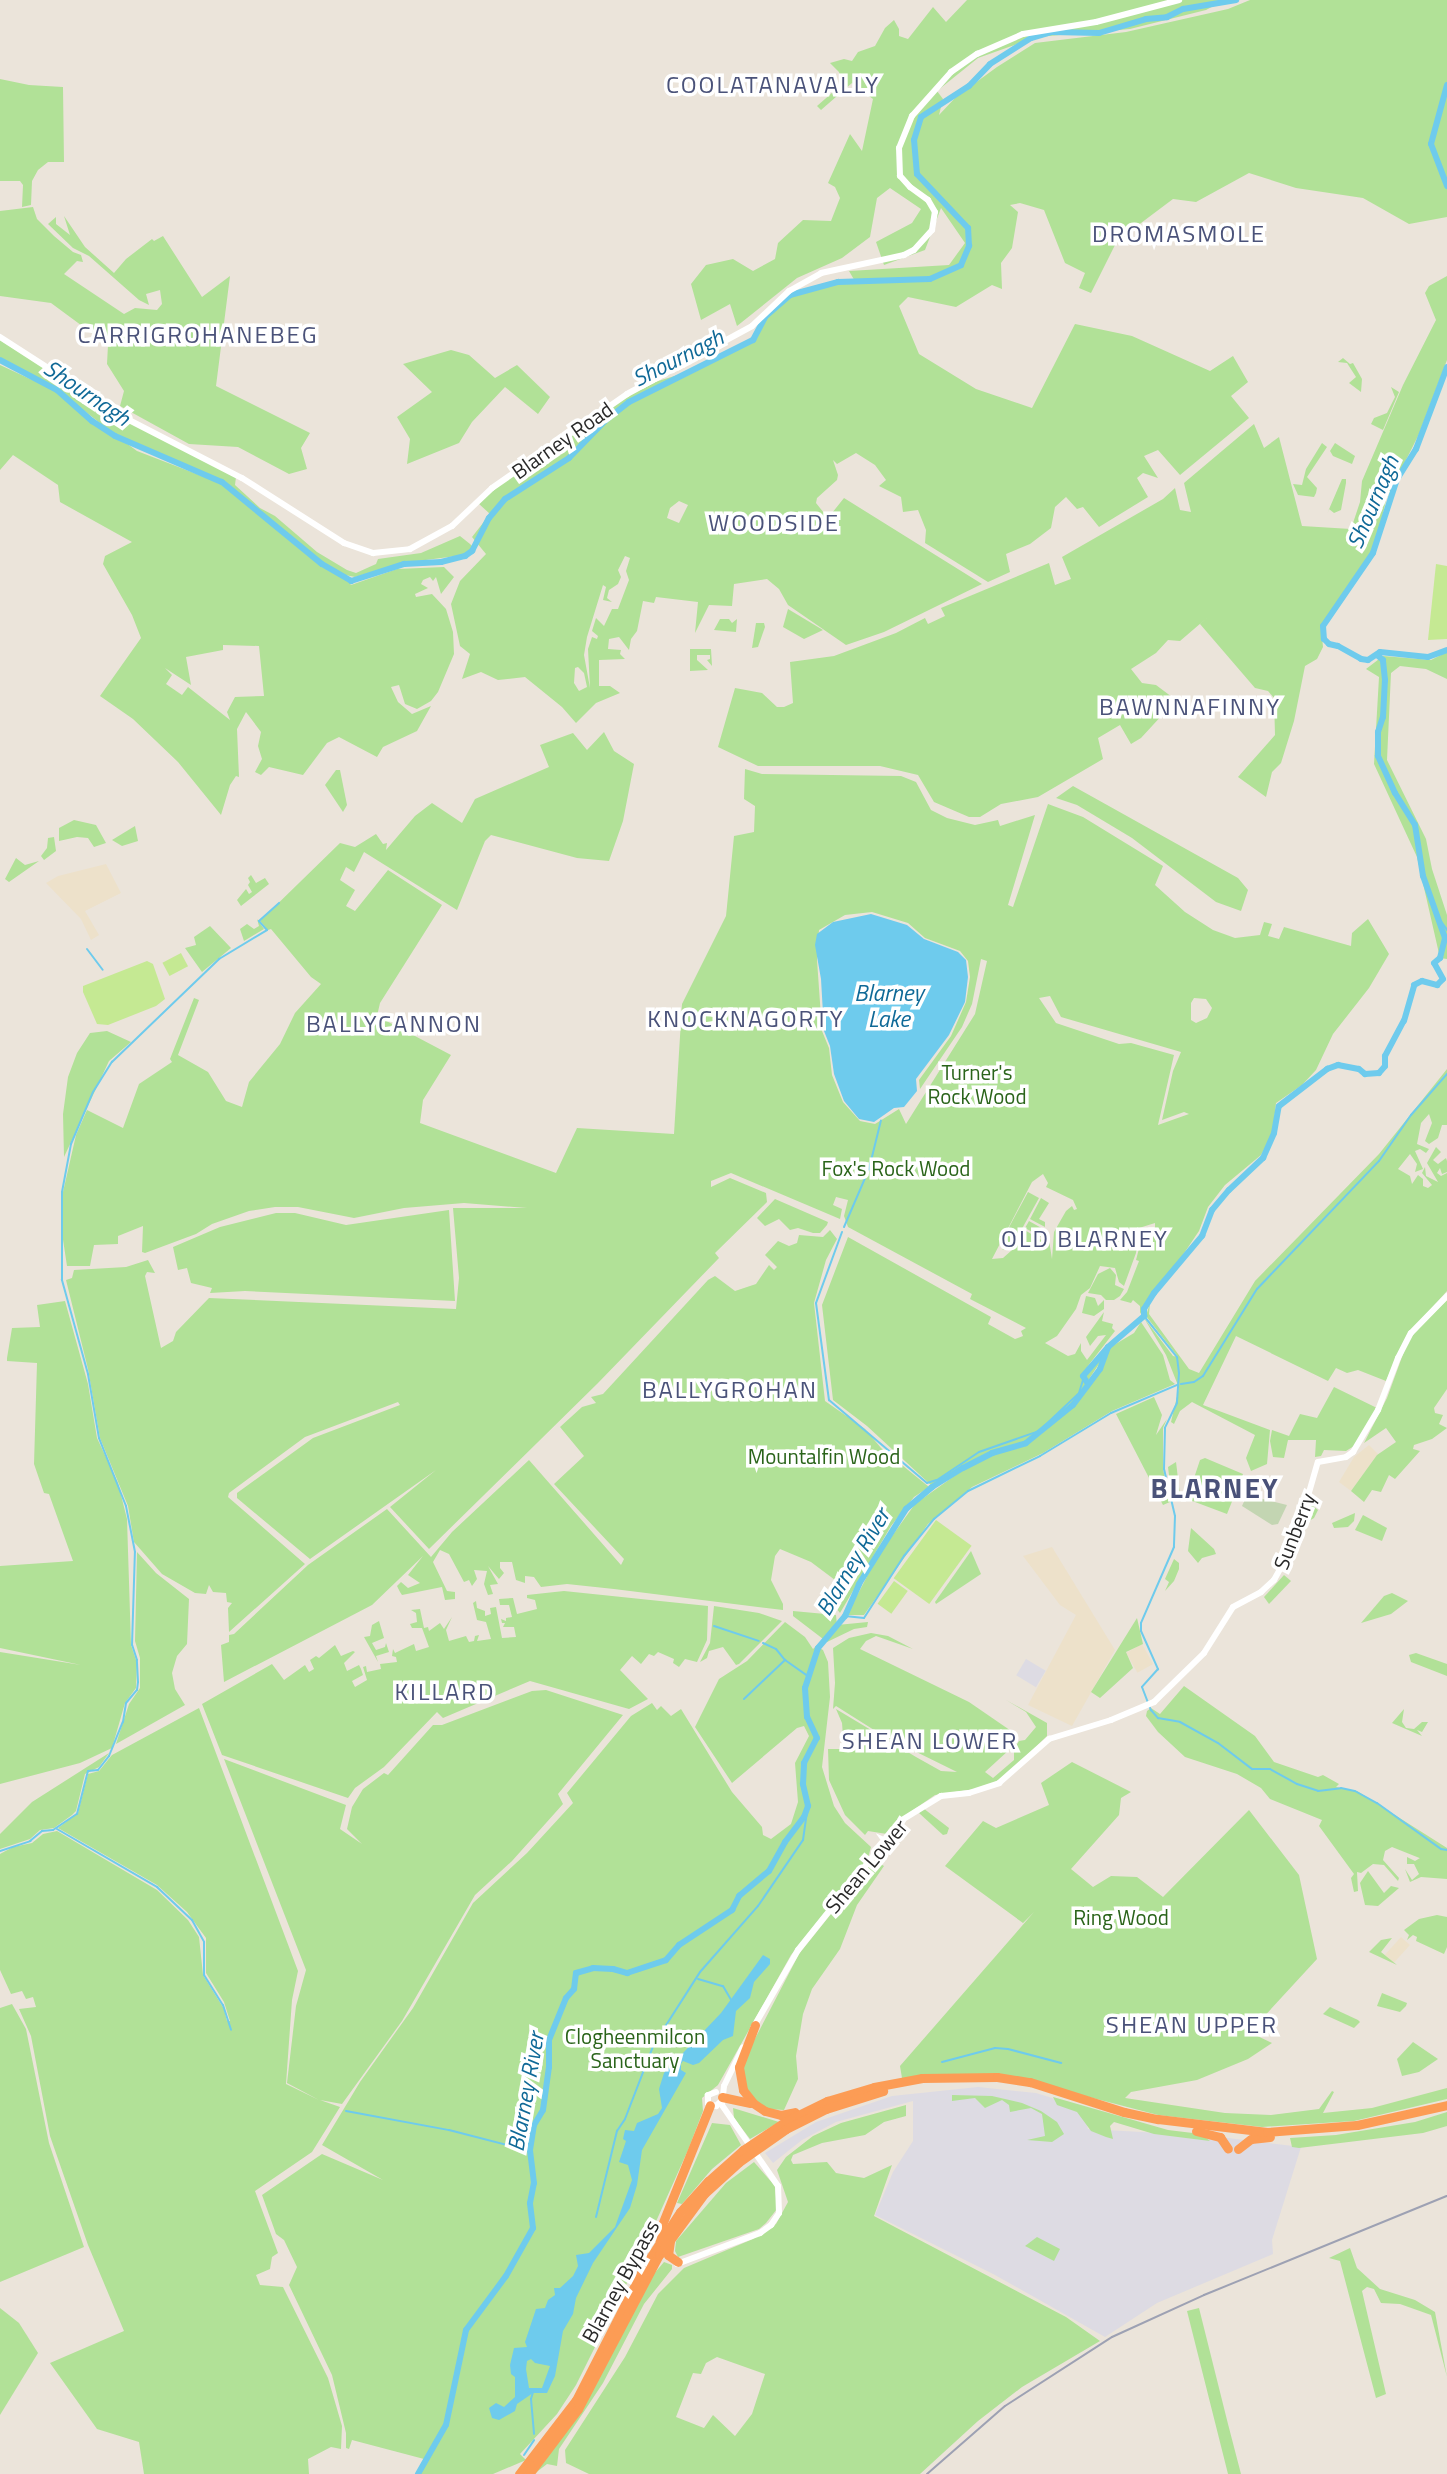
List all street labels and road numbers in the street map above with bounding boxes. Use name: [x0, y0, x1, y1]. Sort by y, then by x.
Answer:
street label: Blarney Road: [507, 396, 617, 484]
street label: Sunberry: [1268, 1489, 1320, 1573]
street label: Shean Lower: [820, 1814, 912, 1918]
street label: Blarney Bypass: [576, 2215, 664, 2347]

